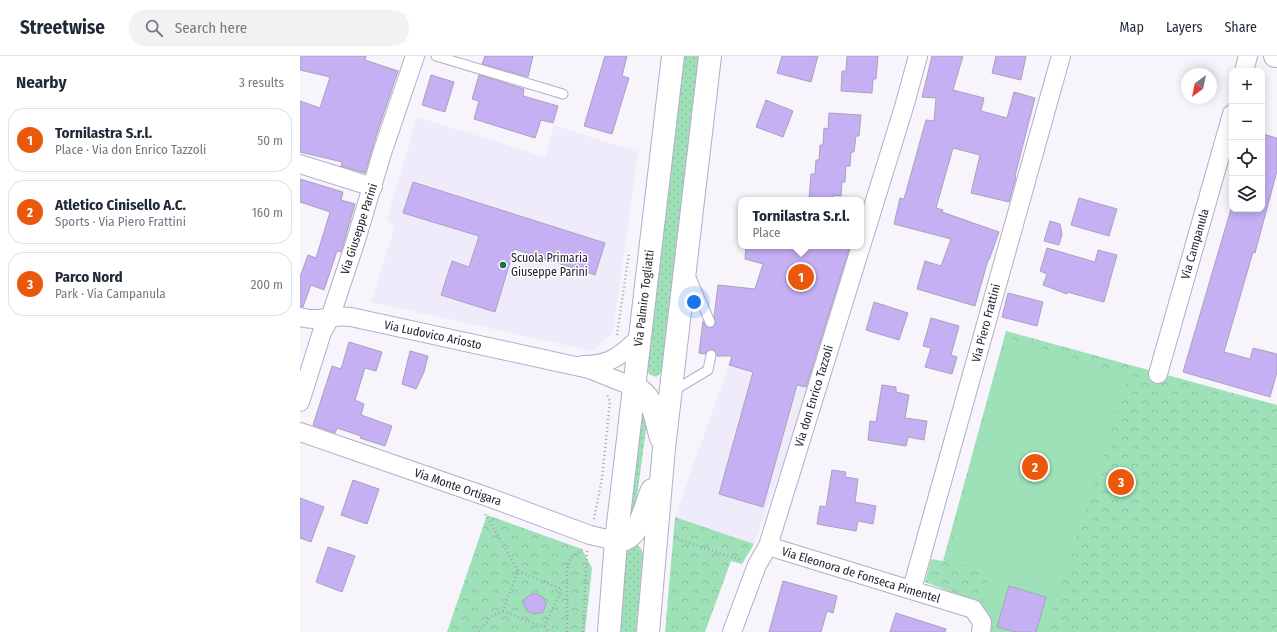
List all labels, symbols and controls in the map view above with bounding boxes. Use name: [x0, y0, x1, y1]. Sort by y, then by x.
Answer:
search box: [129, 10, 409, 46]
text: Streetwise: [20, 16, 105, 39]
icon: search: [143, 17, 165, 39]
text: Search here: [175, 19, 247, 37]
text: Map: [1120, 19, 1144, 36]
text: Layers: [1166, 19, 1202, 36]
text: Share: [1224, 19, 1257, 36]
north arrow: [1181, 68, 1217, 104]
map controls: [1229, 68, 1265, 212]
button: +: [1229, 68, 1265, 104]
text: Nearby: [16, 72, 67, 93]
text: 3 results: [239, 75, 284, 90]
button: −: [1229, 104, 1265, 140]
text: Tornilastra S.r.l.: [55, 124, 152, 142]
text: 1: [27, 133, 33, 148]
text: 50 m: [257, 133, 283, 148]
button: locate: [1229, 140, 1265, 176]
text: Place · Via don Enrico Tazzoli: [55, 142, 206, 157]
button: layers: [1229, 176, 1265, 212]
street label: Via Giuseppe Parini: [338, 182, 380, 276]
text: Atletico Cinisello A.C.: [55, 196, 186, 214]
popup: [738, 197, 864, 249]
text: 2: [27, 205, 33, 220]
text: 160 m: [252, 205, 283, 220]
text: Tornilastra S.r.l.: [752, 207, 850, 225]
street label: Via Campanula: [1178, 207, 1212, 281]
text: Sports · Via Piero Frattini: [55, 214, 186, 229]
text: Place: [752, 225, 781, 240]
street label: Via Palmiro Togliatti: [631, 249, 657, 347]
place label: Scuola Primaria Giuseppe Parini: [511, 251, 588, 279]
marker: Scuola Primaria Giuseppe Parini: [498, 260, 508, 270]
pin: 1: [788, 262, 814, 292]
text: Parco Nord: [55, 268, 123, 286]
text: 3: [27, 277, 33, 292]
text: 200 m: [251, 277, 283, 292]
street label: Via Piero Frattini: [969, 282, 1003, 364]
text: Park · Via Campanula: [55, 286, 166, 301]
your location: [684, 292, 704, 312]
street label: Via Ludovico Ariosto: [383, 318, 483, 352]
street label: Via don Enrico Tazzoli: [792, 343, 836, 449]
pin: 2: [1022, 452, 1048, 482]
street label: Via Monte Ortigara: [413, 466, 503, 508]
pin: 3: [1108, 467, 1134, 497]
street label: Via Eleonora de Fonseca Pimentel: [780, 544, 942, 606]

